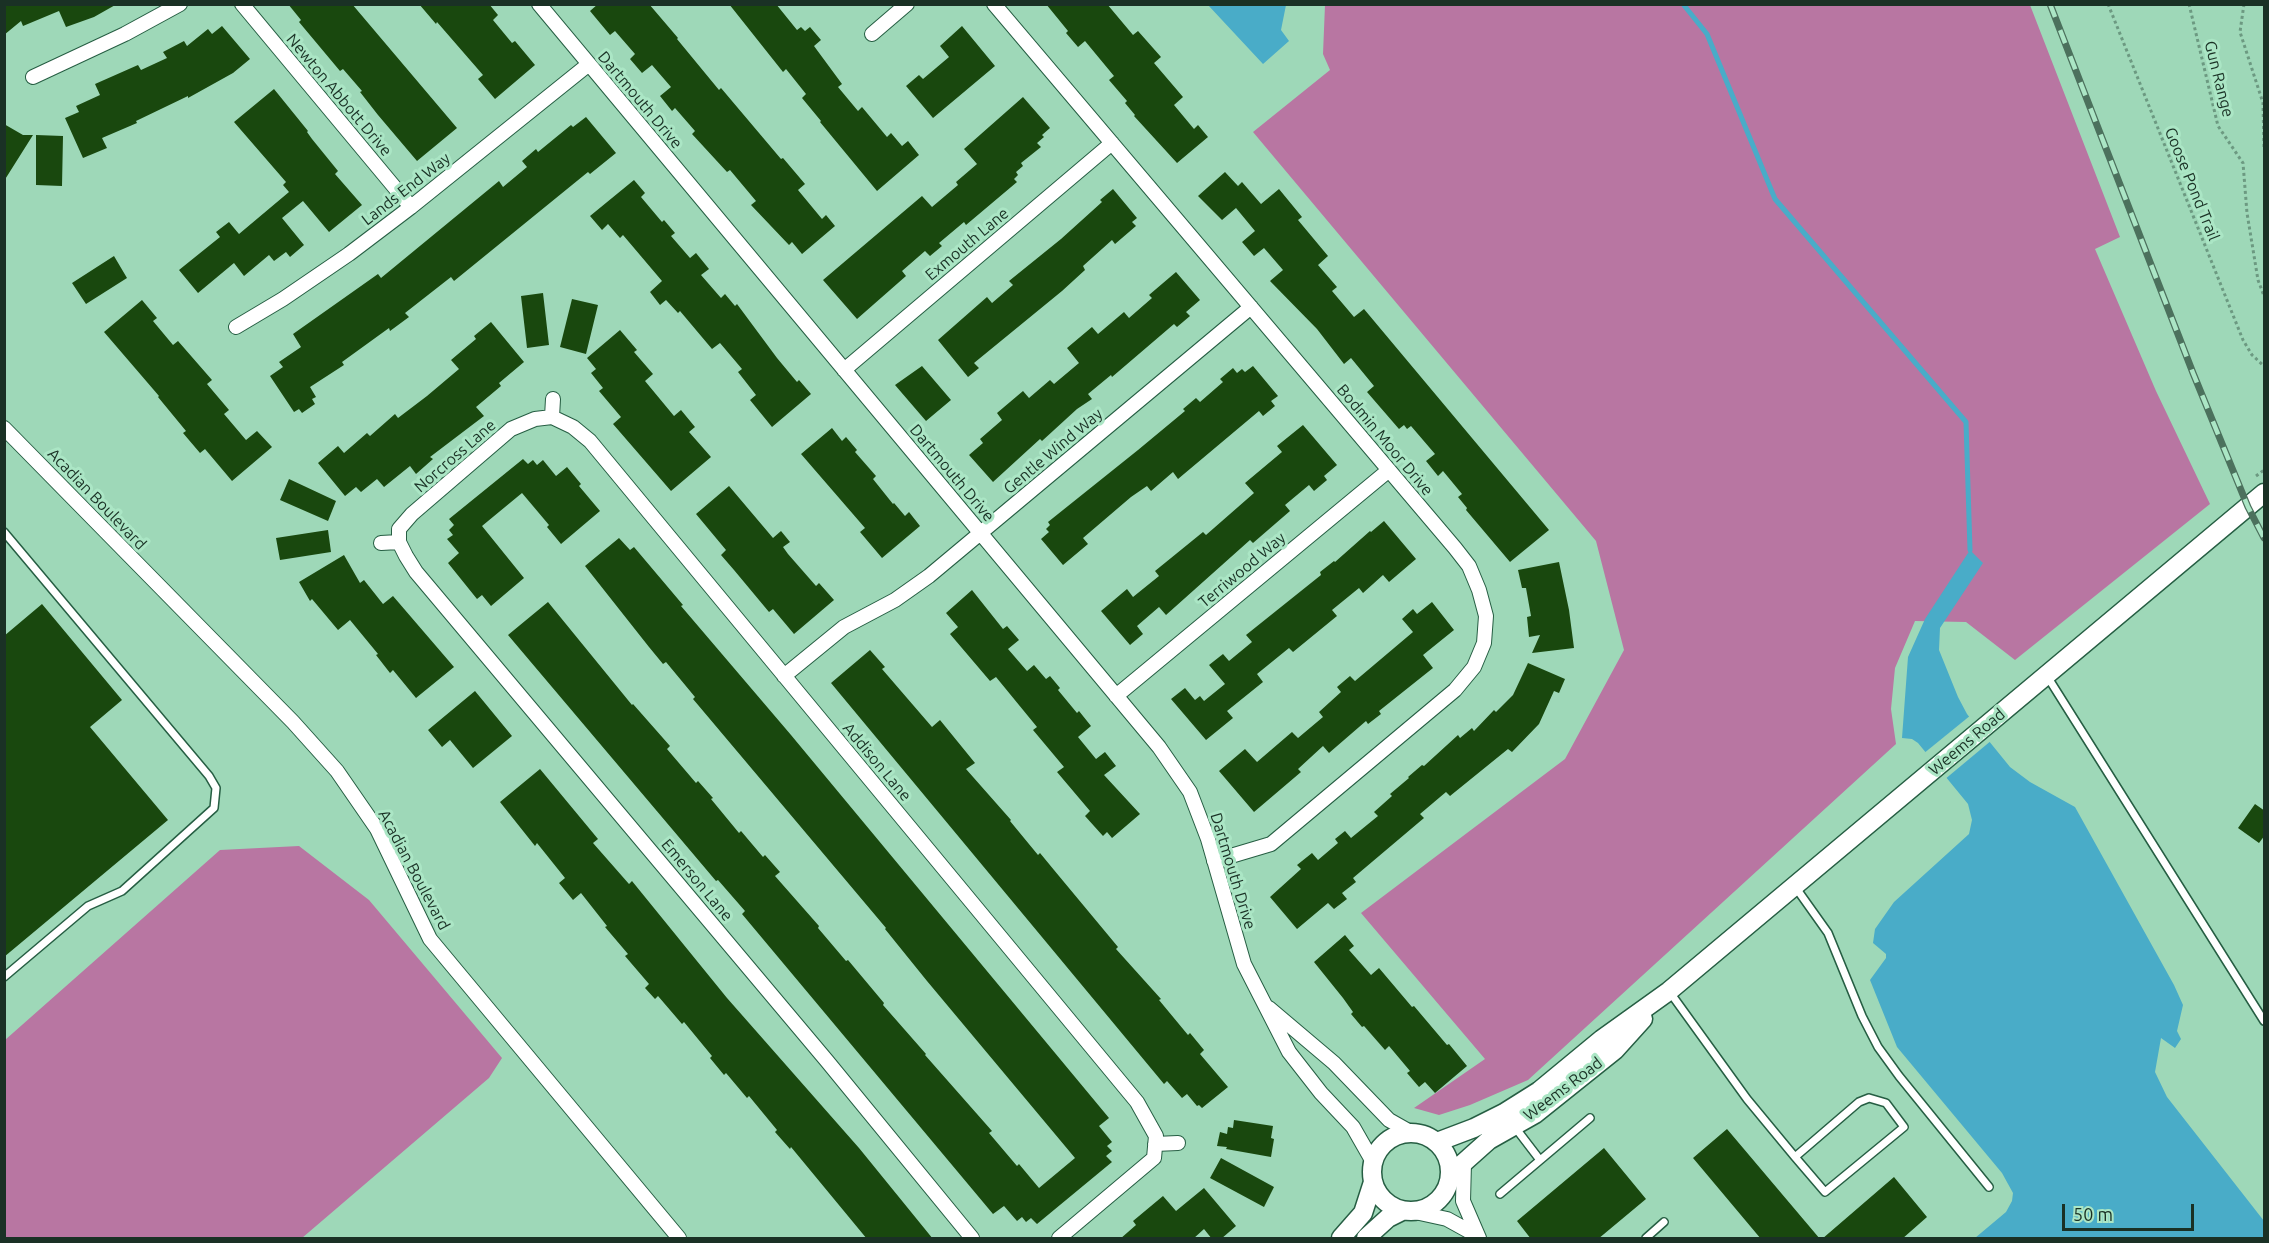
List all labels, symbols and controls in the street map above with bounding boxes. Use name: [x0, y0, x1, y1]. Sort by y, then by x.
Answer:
street label: Newton Abbott Drive: [282, 30, 396, 160]
street label: Gun Range: [2200, 39, 2238, 119]
street label: Dartmouth Drive: [594, 47, 686, 153]
street label: Goose Pond Trail: [2161, 125, 2223, 243]
street label: Lands End Way: [358, 148, 454, 230]
street label: Exmouth Lane: [921, 204, 1013, 284]
street label: Bodmin Moor Drive: [1333, 380, 1437, 500]
street label: Gentle Wind Way: [1000, 404, 1106, 498]
street label: Norcross Lane: [410, 415, 500, 497]
street label: Dartmouth Drive: [906, 420, 998, 526]
street label: Acadian Boulevard: [44, 444, 150, 554]
street label: Terriwood Way: [1195, 528, 1289, 612]
street label: Weems Road: [1925, 705, 2009, 779]
street label: Addison Lane: [839, 719, 915, 805]
street label: Acadian Boulevard: [374, 807, 454, 933]
street label: Dartmouth Drive: [1206, 810, 1260, 932]
street label: Emerson Lane: [657, 835, 737, 925]
street label: Weems Road: [1520, 1053, 1606, 1125]
scale bar: [2065, 1192, 2197, 1230]
text: 50 m: [2073, 1204, 2113, 1224]

